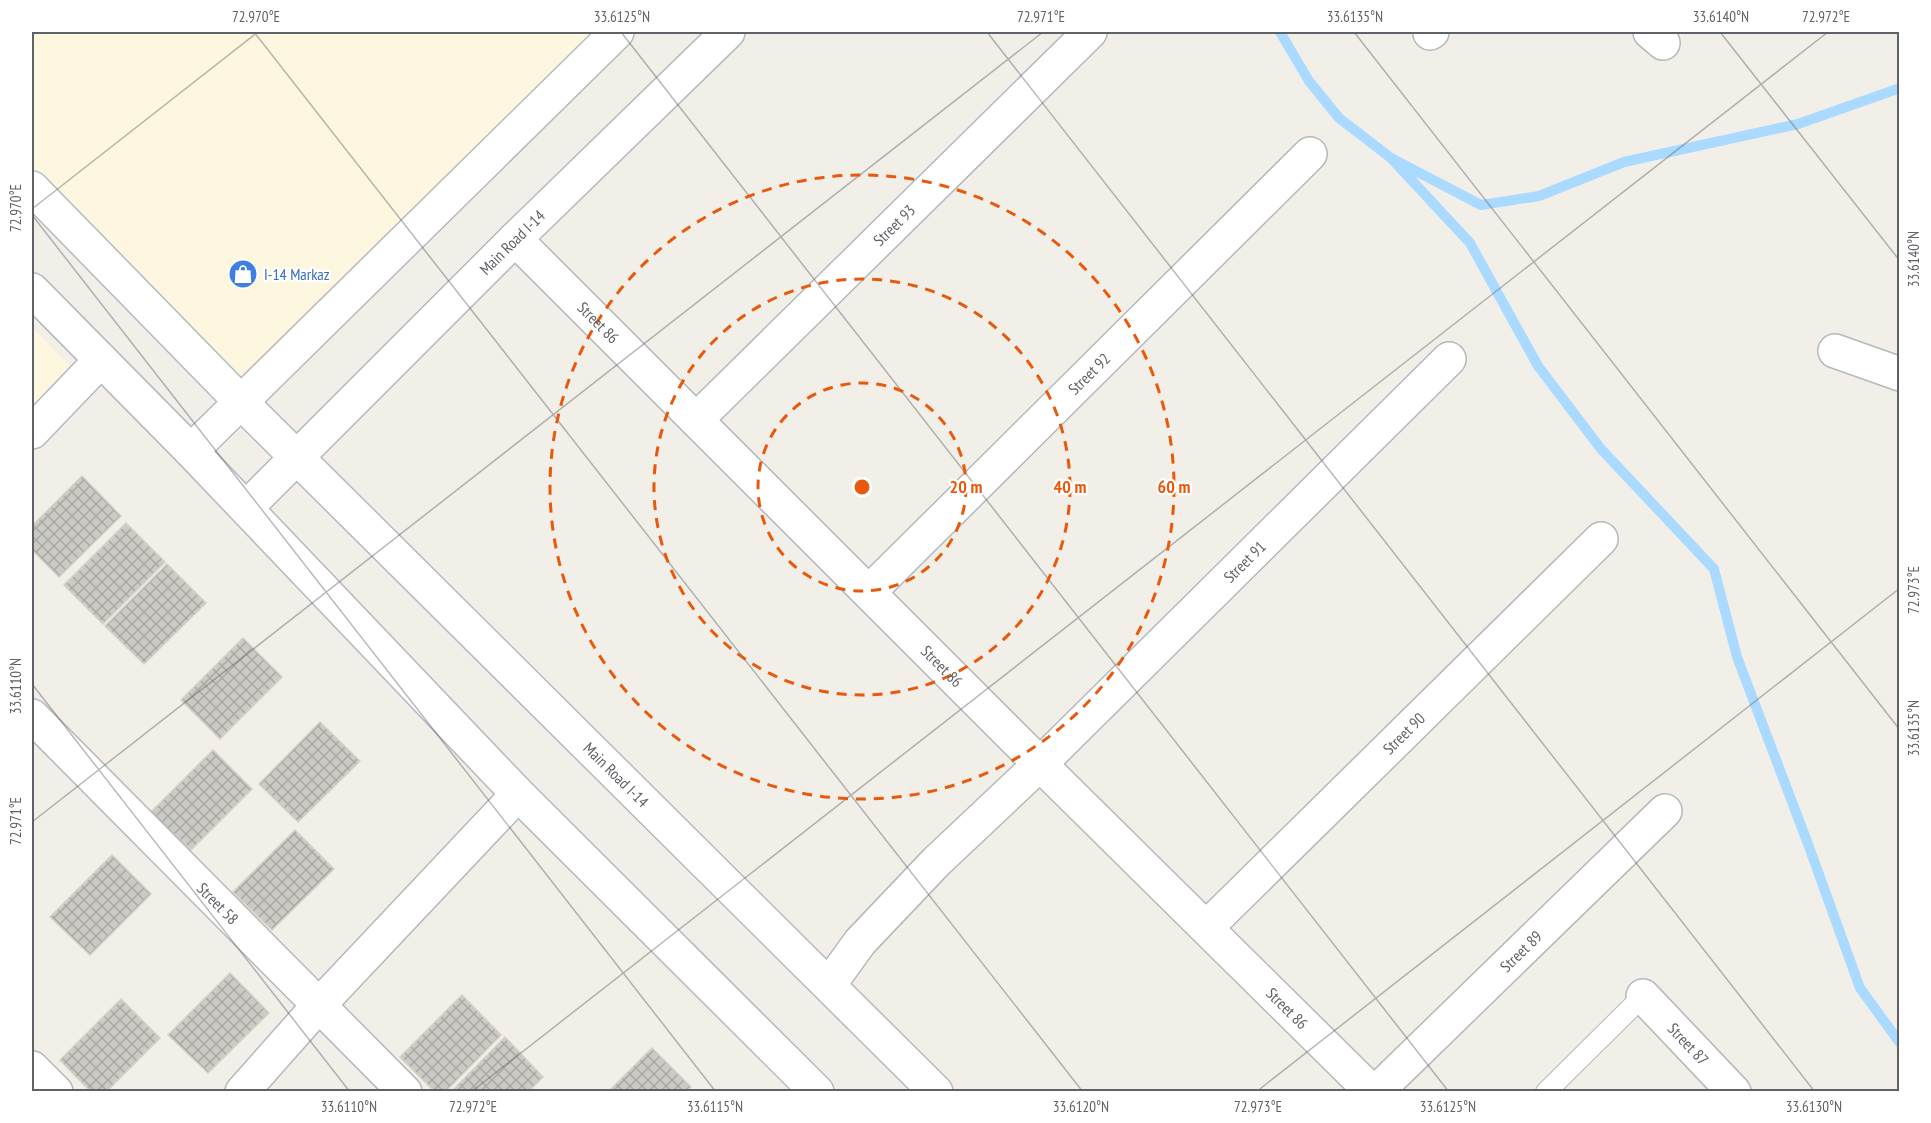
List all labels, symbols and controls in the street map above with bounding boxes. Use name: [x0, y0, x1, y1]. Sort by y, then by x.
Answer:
text: 72.970°E: [232, 7, 280, 26]
text: 33.6125°N: [594, 7, 650, 26]
text: 72.971°E: [1017, 7, 1065, 26]
text: 33.6135°N: [1327, 7, 1383, 26]
text: 33.6140°N: [1693, 7, 1749, 26]
text: 72.972°E: [1802, 7, 1850, 26]
text: 72.970°E: [6, 184, 25, 232]
street label: Street 93: [869, 200, 919, 250]
street label: Main Road I-14: [475, 206, 549, 279]
text: 33.6140°N: [1904, 231, 1923, 287]
shop icon: I-14 Markaz: [227, 258, 259, 290]
place label: I-14 Markaz: [264, 264, 330, 284]
street label: Street 86: [573, 297, 624, 348]
street label: Street 92: [1064, 348, 1114, 399]
text: 20 m: [950, 475, 982, 498]
text: 40 m: [1054, 475, 1086, 498]
text: 60 m: [1158, 475, 1190, 498]
centre of rings: [852, 477, 872, 497]
street label: Street 91: [1219, 536, 1270, 587]
text: 72.973°E: [1904, 566, 1923, 614]
street label: Street 86: [917, 641, 967, 691]
text: 33.6110°N: [6, 658, 25, 714]
text: 33.6135°N: [1904, 700, 1923, 756]
street label: Street 90: [1378, 708, 1429, 758]
street label: Main Road I-14: [579, 738, 653, 811]
text: 72.971°E: [6, 797, 25, 845]
street label: Street 58: [193, 878, 243, 929]
street label: Street 89: [1496, 926, 1546, 976]
street label: Street 86: [1262, 983, 1312, 1033]
street label: Street 87: [1664, 1019, 1713, 1069]
text: 33.6110°N: [321, 1097, 377, 1116]
text: 72.972°E: [449, 1097, 497, 1116]
text: 33.6115°N: [687, 1097, 743, 1116]
text: 33.6120°N: [1053, 1097, 1109, 1116]
text: 72.973°E: [1234, 1097, 1282, 1116]
text: 33.6125°N: [1420, 1097, 1476, 1116]
text: 33.6130°N: [1786, 1097, 1842, 1116]

